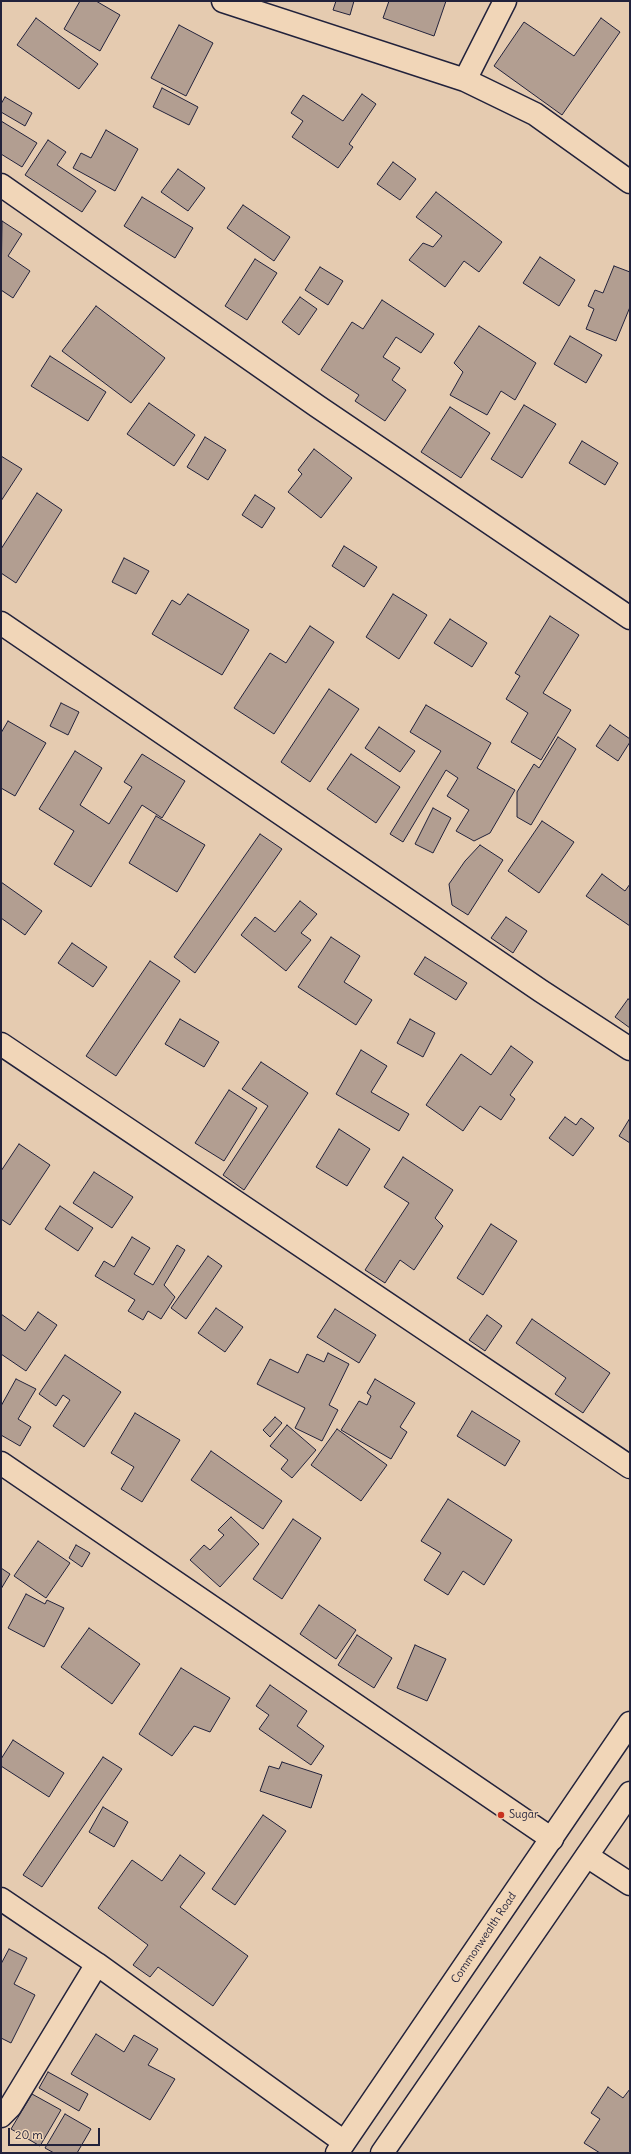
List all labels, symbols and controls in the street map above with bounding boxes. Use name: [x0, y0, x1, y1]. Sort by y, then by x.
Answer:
place label: Sugar: [509, 1808, 538, 1822]
marker: Sugar: [496, 1810, 506, 1820]
street label: Commonwealth Road: [449, 1890, 519, 1986]
scale bar: [10, 2120, 102, 2146]
text: 20 m: [15, 2127, 43, 2142]

